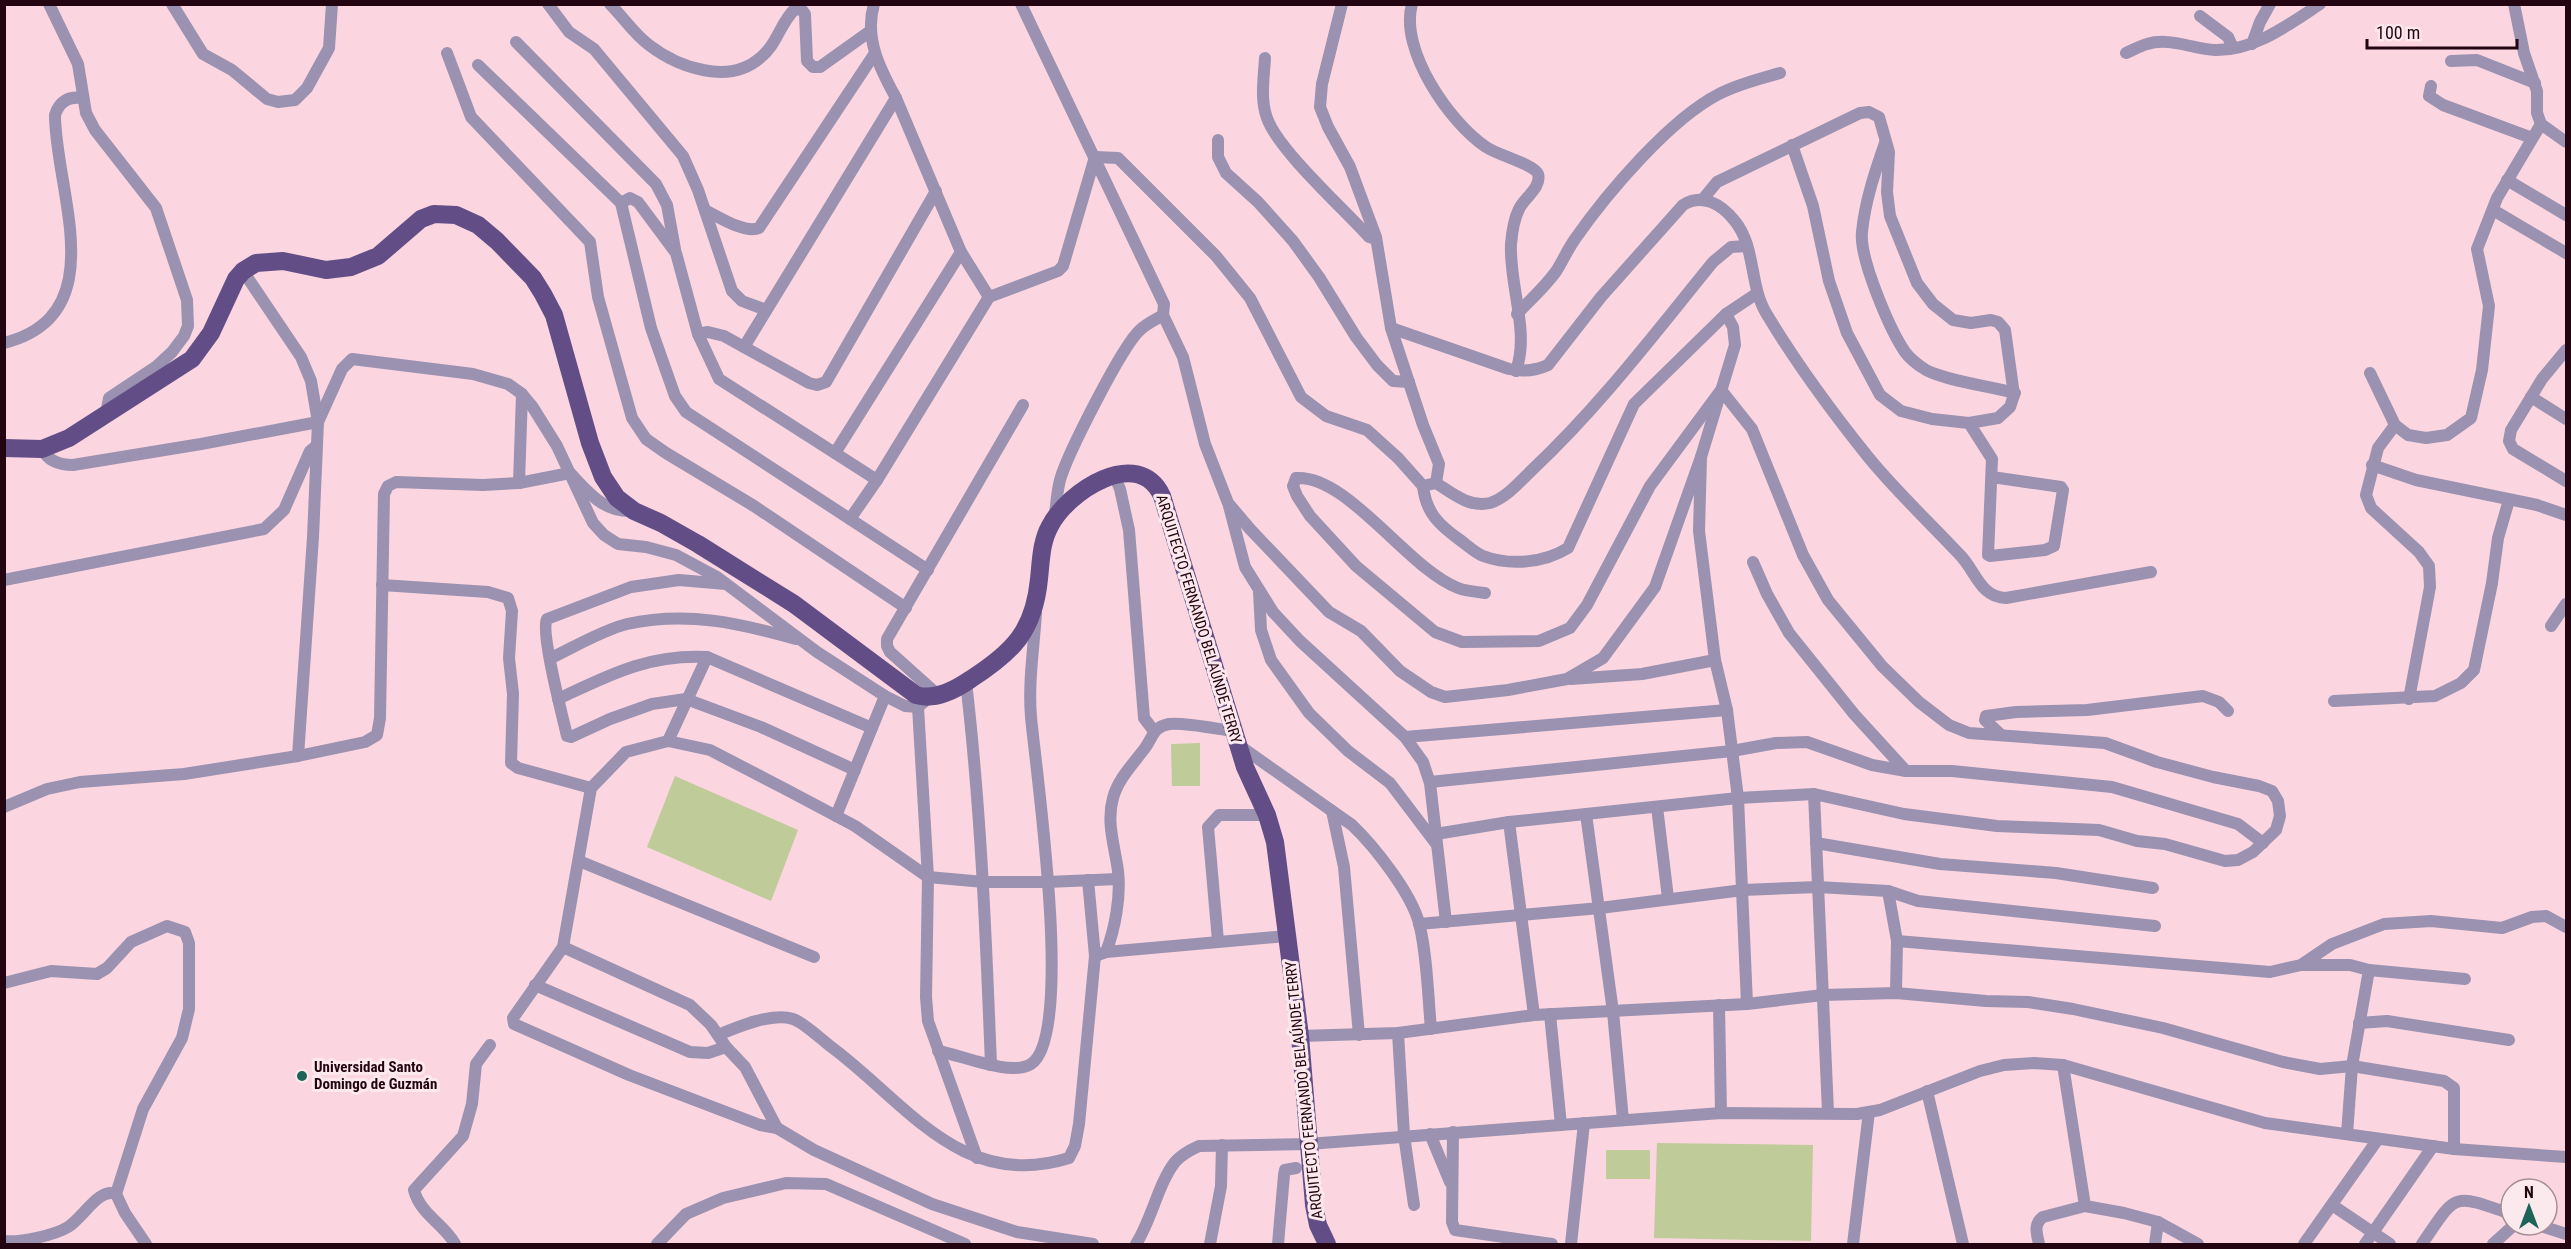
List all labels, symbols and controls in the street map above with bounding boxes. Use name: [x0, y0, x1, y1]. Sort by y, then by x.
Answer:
scale bar: [2367, 12, 2517, 50]
text: 100 m: [2376, 22, 2420, 43]
street label: ARQUITECTO FERNANDO BELAÚNDE TERRY: [1152, 492, 1246, 746]
street label: ARQUITECTO FERNANDO BELAÚNDE TERRY: [1281, 960, 1327, 1220]
place label: Universidad Santo Domingo de Guzmán: [314, 1058, 437, 1093]
marker: Universidad Santo Domingo de Guzmán: [295, 1069, 309, 1083]
north arrow: [2499, 1177, 2559, 1237]
text: N: [2524, 1183, 2534, 1202]

